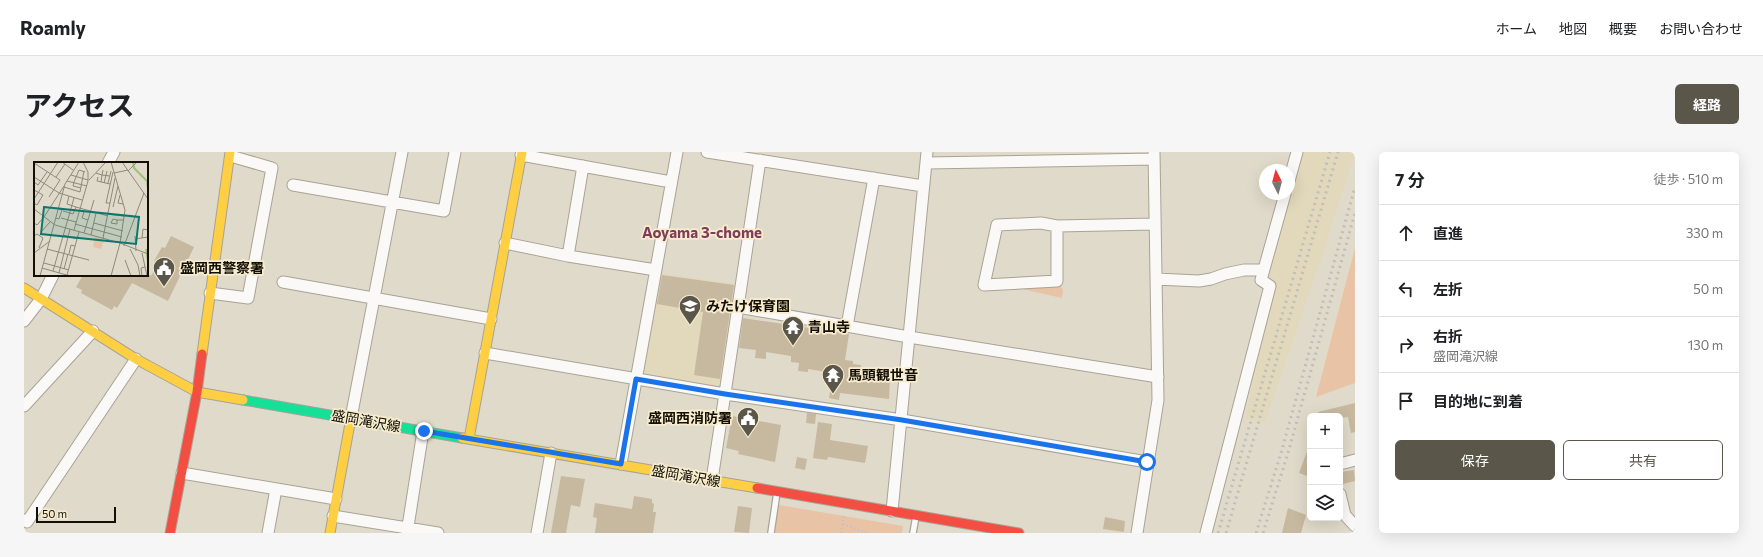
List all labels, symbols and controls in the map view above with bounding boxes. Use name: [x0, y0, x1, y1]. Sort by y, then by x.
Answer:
text: Roamly: [20, 16, 86, 39]
text: ホーム: [1495, 20, 1537, 37]
text: 地図: [1559, 20, 1587, 37]
text: 概要: [1609, 20, 1637, 37]
text: お問い合わせ: [1659, 20, 1743, 37]
button: 経路: [1675, 84, 1739, 124]
text: アクセス: [24, 88, 135, 122]
inset map: [34, 162, 148, 276]
north arrow: [1259, 164, 1295, 200]
text: 7 分: [1395, 169, 1425, 190]
text: 徒歩 · 510 m: [1654, 171, 1723, 187]
icon: ahead: [1395, 222, 1417, 244]
district label: Aoyama 3-chome: [642, 223, 762, 241]
text: 直進: [1433, 224, 1463, 242]
text: 330 m: [1686, 225, 1723, 241]
public building icon: 盛岡西警察署: [151, 255, 177, 288]
place label: 盛岡西警察署: [180, 259, 264, 276]
icon: left: [1395, 278, 1417, 300]
text: 左折: [1433, 280, 1463, 298]
text: 50 m: [1693, 281, 1723, 297]
school or university icon: みたけ保育園: [677, 293, 703, 326]
place label: みたけ保育園: [706, 297, 790, 314]
temple icon: 青山寺: [780, 314, 806, 347]
place label: 青山寺: [808, 318, 850, 335]
text: 右折: [1433, 327, 1463, 345]
icon: right: [1395, 334, 1417, 356]
text: 130 m: [1688, 337, 1723, 353]
text: 盛岡滝沢線: [1433, 348, 1498, 364]
temple icon: 馬頭観世音: [820, 362, 846, 395]
place label: 馬頭観世音: [848, 366, 918, 383]
icon: arrive: [1395, 390, 1417, 412]
text: 目的地に到着: [1433, 392, 1523, 410]
public building icon: 盛岡西消防署: [735, 405, 761, 438]
street label: 盛岡滝沢線: [330, 406, 402, 435]
place label: 盛岡西消防署: [648, 409, 732, 426]
map controls: [1307, 413, 1343, 521]
button: +: [1307, 413, 1343, 449]
route end: [415, 422, 433, 440]
button: 保存: [1395, 440, 1555, 480]
button: 共有: [1563, 440, 1723, 480]
button: −: [1307, 449, 1343, 485]
route start: [1138, 453, 1156, 471]
street label: 盛岡滝沢線: [650, 461, 722, 490]
button: layers: [1307, 485, 1343, 521]
scale bar: [36, 505, 116, 524]
text: 50 m: [42, 507, 67, 520]

